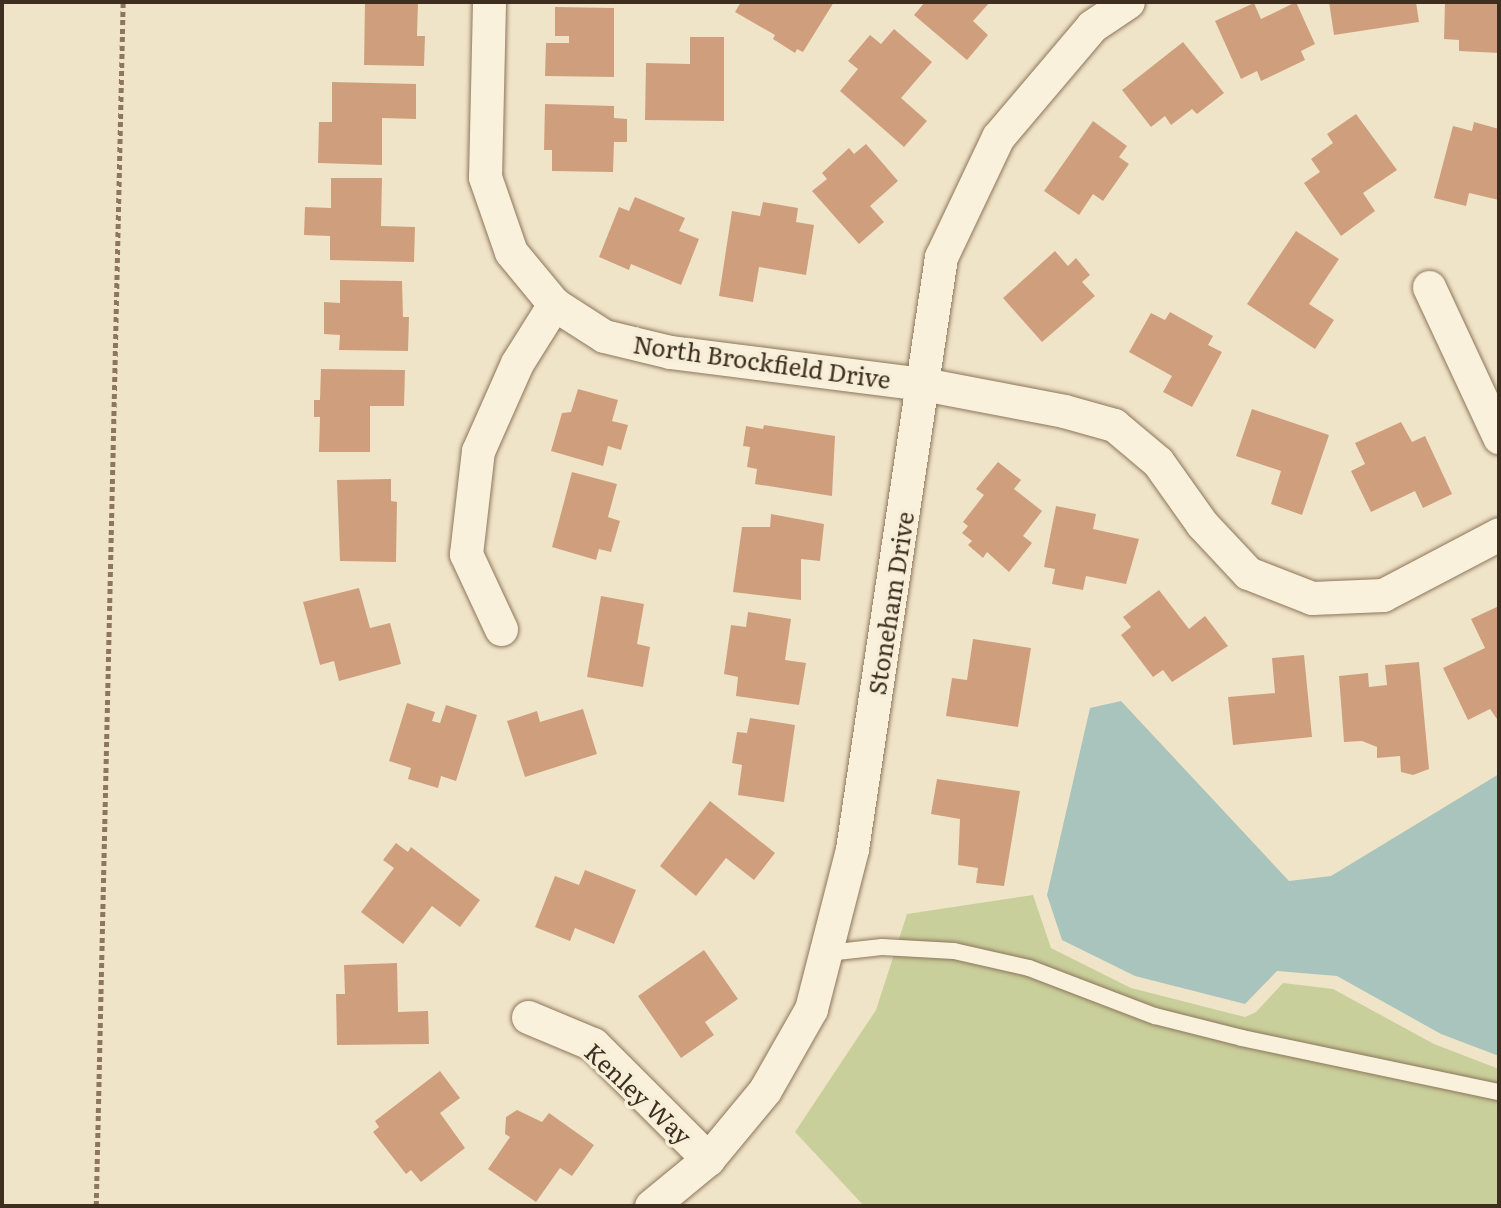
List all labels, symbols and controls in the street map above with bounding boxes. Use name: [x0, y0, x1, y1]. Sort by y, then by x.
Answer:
street label: North Brockfield Drive: [631, 329, 893, 393]
street label: Stoneham Drive: [861, 509, 919, 697]
street label: Kenley Way: [580, 1036, 698, 1150]

